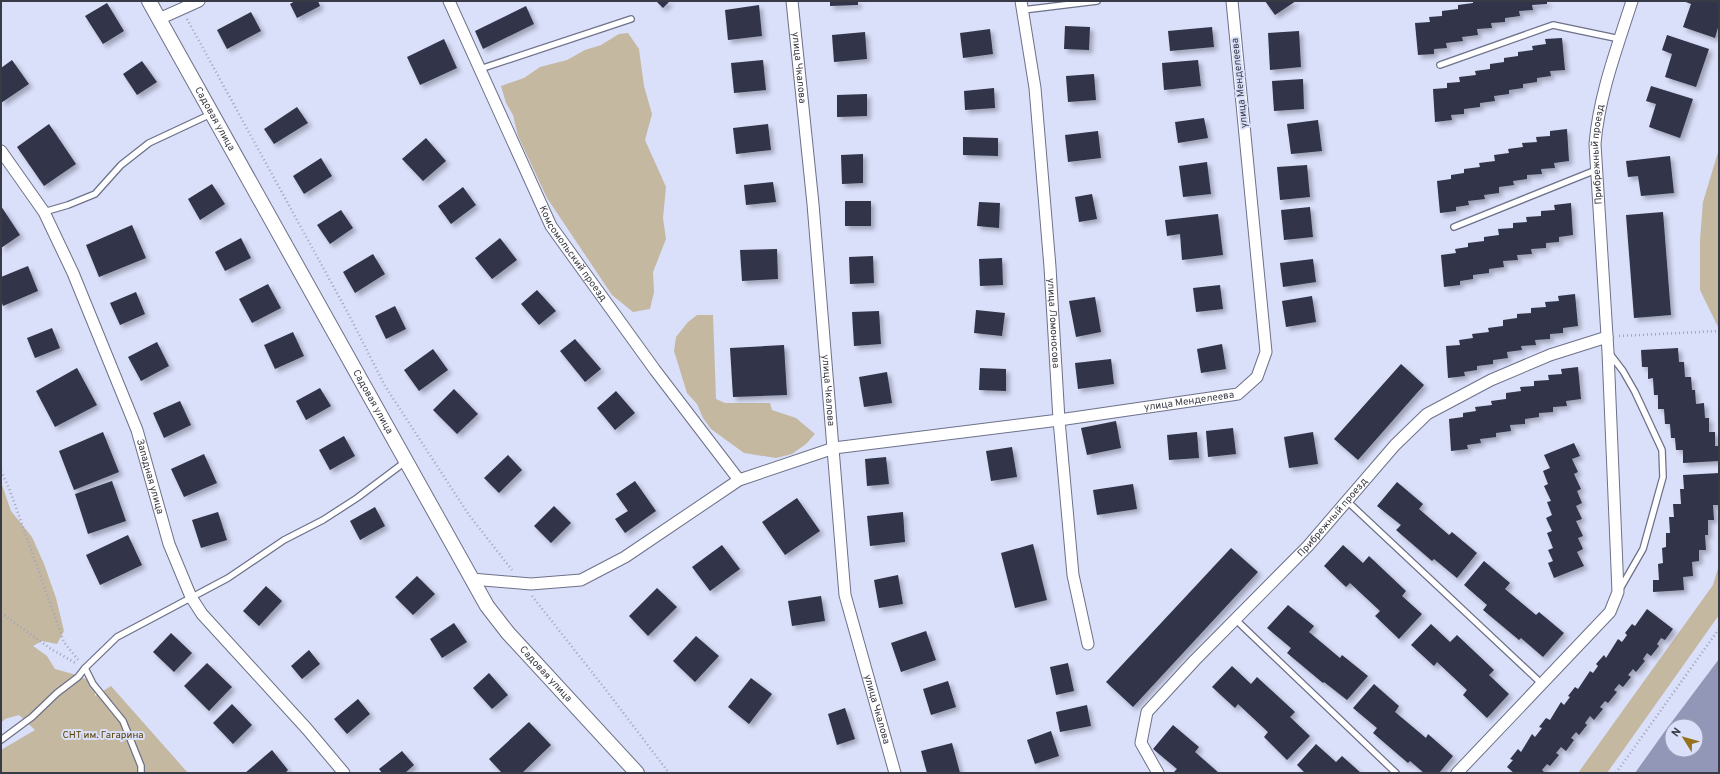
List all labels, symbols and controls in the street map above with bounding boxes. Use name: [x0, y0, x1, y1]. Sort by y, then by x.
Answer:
street label: улица Чкалова: [789, 31, 809, 104]
street label: улица Менделеева: [1229, 37, 1251, 129]
street label: Садовая улица: [192, 84, 238, 153]
street label: Прибрежный проезд: [1588, 103, 1607, 205]
street label: Комсомольский проезд: [536, 204, 610, 304]
street label: улица Ломоносова: [1044, 278, 1062, 369]
street label: улица Чкалова: [819, 354, 838, 427]
street label: Садовая улица: [350, 367, 396, 436]
street label: улица Менделеева: [1143, 388, 1235, 414]
street label: Западная улица: [133, 437, 167, 516]
street label: Прибрежный проезд: [1294, 475, 1371, 560]
street label: Садовая улица: [517, 643, 575, 705]
street label: улица Чкалова: [861, 673, 893, 746]
north arrow: [1664, 718, 1704, 758]
text: N: [1669, 725, 1685, 740]
park label: СНТ им. Гагарина: [62, 729, 144, 742]

